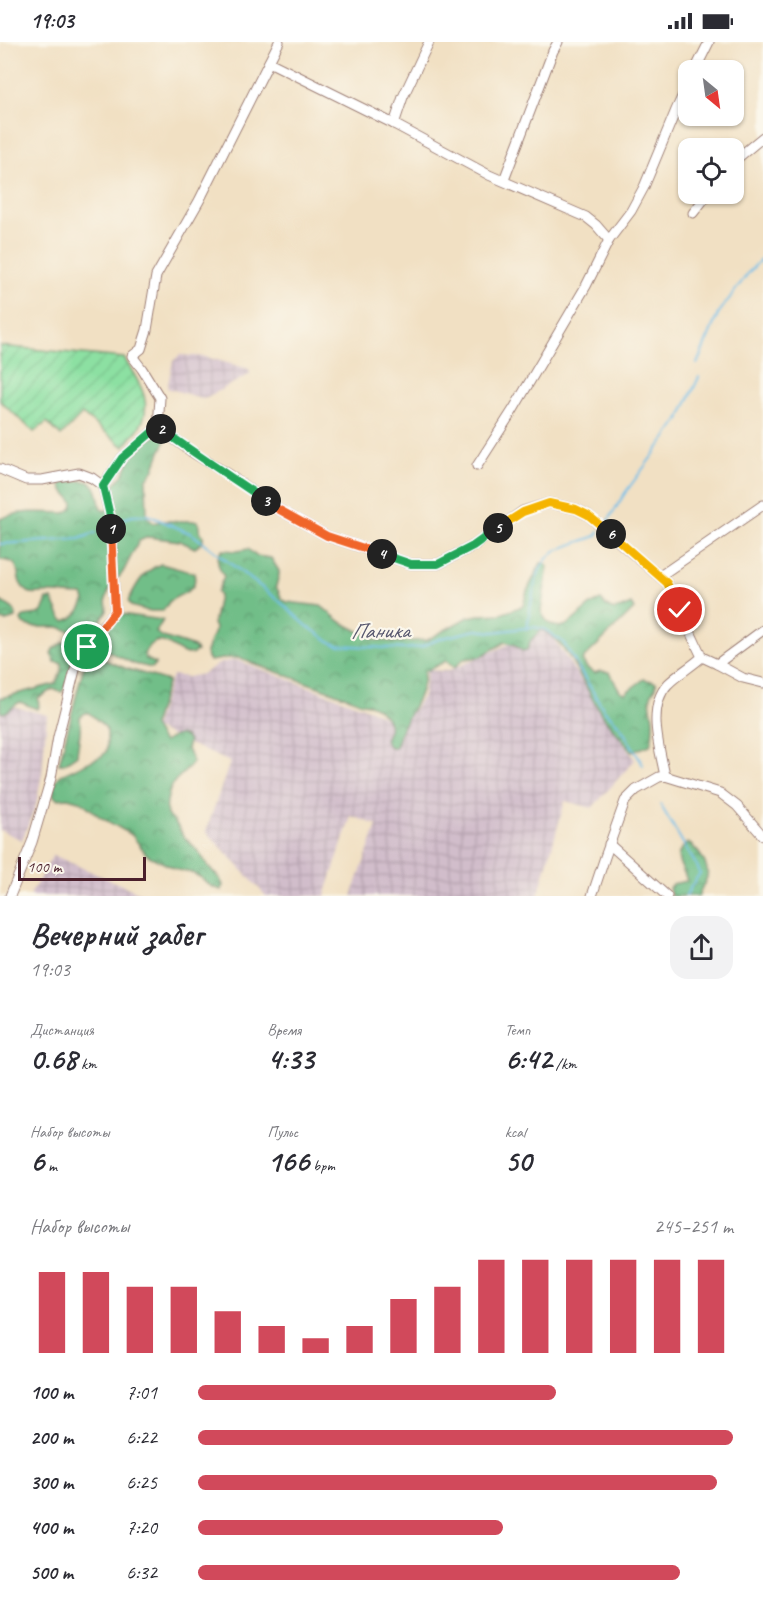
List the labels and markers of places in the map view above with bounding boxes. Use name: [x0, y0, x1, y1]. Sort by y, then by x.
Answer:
pin: 2: [146, 414, 176, 444]
pin: 3: [251, 486, 281, 516]
pin: 5: [483, 513, 513, 543]
pin: 1: [96, 514, 126, 544]
pin: 6: [596, 519, 626, 549]
pin: 4: [367, 539, 397, 569]
pin: [654, 584, 705, 635]
pin: [61, 621, 112, 672]

